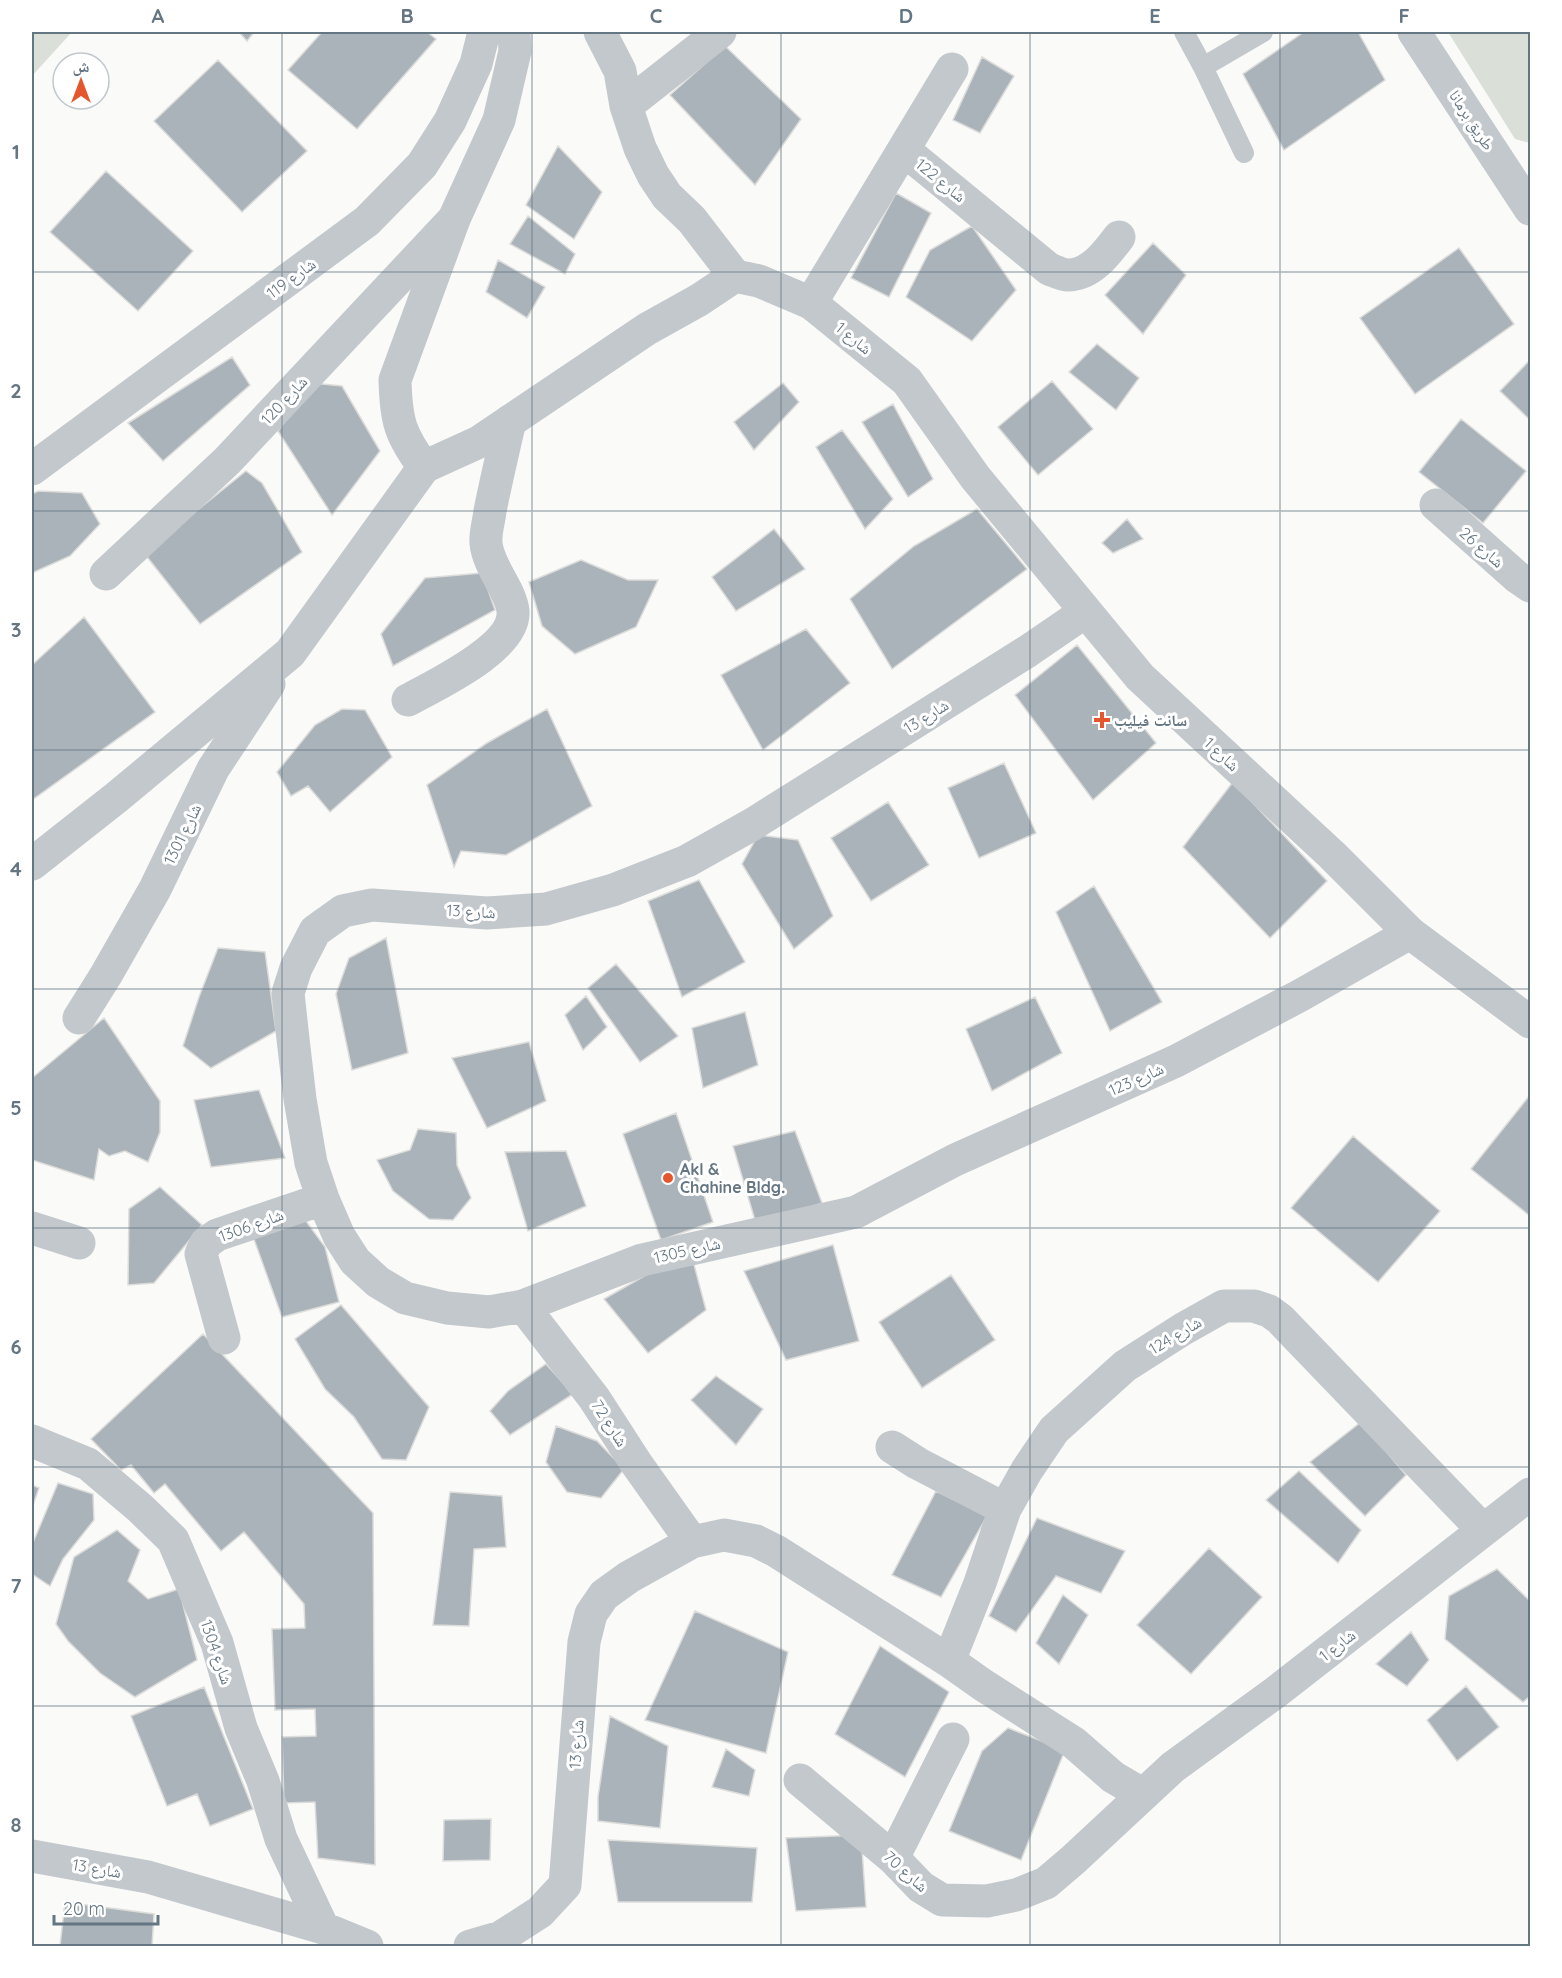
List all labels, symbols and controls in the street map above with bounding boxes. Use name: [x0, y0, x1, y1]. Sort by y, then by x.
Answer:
text: A: [152, 3, 165, 28]
text: B: [400, 3, 414, 28]
text: C: [650, 3, 663, 28]
text: D: [899, 3, 913, 28]
text: E: [1149, 3, 1161, 28]
text: F: [1398, 3, 1410, 28]
north arrow: [51, 51, 111, 111]
text: ش: [73, 56, 90, 76]
street label: طريق برمانا: [1444, 86, 1499, 154]
text: 1: [12, 139, 20, 164]
street label: شارع 122: [911, 154, 970, 207]
street label: شارع 119: [263, 254, 320, 303]
street label: شارع 1: [831, 317, 876, 359]
street label: شارع 120: [257, 372, 312, 429]
text: 2: [10, 378, 22, 403]
street label: شارع 26: [1455, 522, 1508, 572]
text: 3: [11, 617, 21, 642]
street label: شارع 13: [900, 695, 953, 738]
place label: سانت فيليب: [1114, 710, 1187, 730]
marker: سانت فيليب: [1095, 713, 1109, 727]
street label: شارع 1: [1200, 733, 1244, 776]
street label: شارع 1301: [159, 801, 206, 868]
text: 4: [10, 856, 22, 881]
street label: شارع 13: [446, 900, 496, 923]
street label: شارع 123: [1105, 1058, 1167, 1101]
text: 5: [10, 1095, 22, 1120]
place label: Akl & Chahine Bldg.: [680, 1159, 785, 1197]
marker: Akl & Chahine Bldg.: [661, 1171, 675, 1185]
street label: شارع 1306: [216, 1204, 286, 1247]
street label: شارع 1305: [652, 1233, 722, 1268]
street label: شارع 124: [1145, 1312, 1205, 1359]
text: 6: [10, 1334, 22, 1359]
street label: شارع 72: [587, 1396, 633, 1451]
text: 7: [11, 1573, 22, 1598]
street label: شارع 1304: [196, 1617, 237, 1687]
street label: شارع 1: [1315, 1625, 1360, 1666]
street label: شارع 13: [564, 1719, 589, 1769]
text: 8: [11, 1812, 22, 1837]
street label: شارع 70: [879, 1846, 932, 1897]
street label: شارع 13: [71, 1854, 123, 1883]
scale bar: [54, 1888, 158, 1926]
text: 20 m: [63, 1897, 105, 1920]

